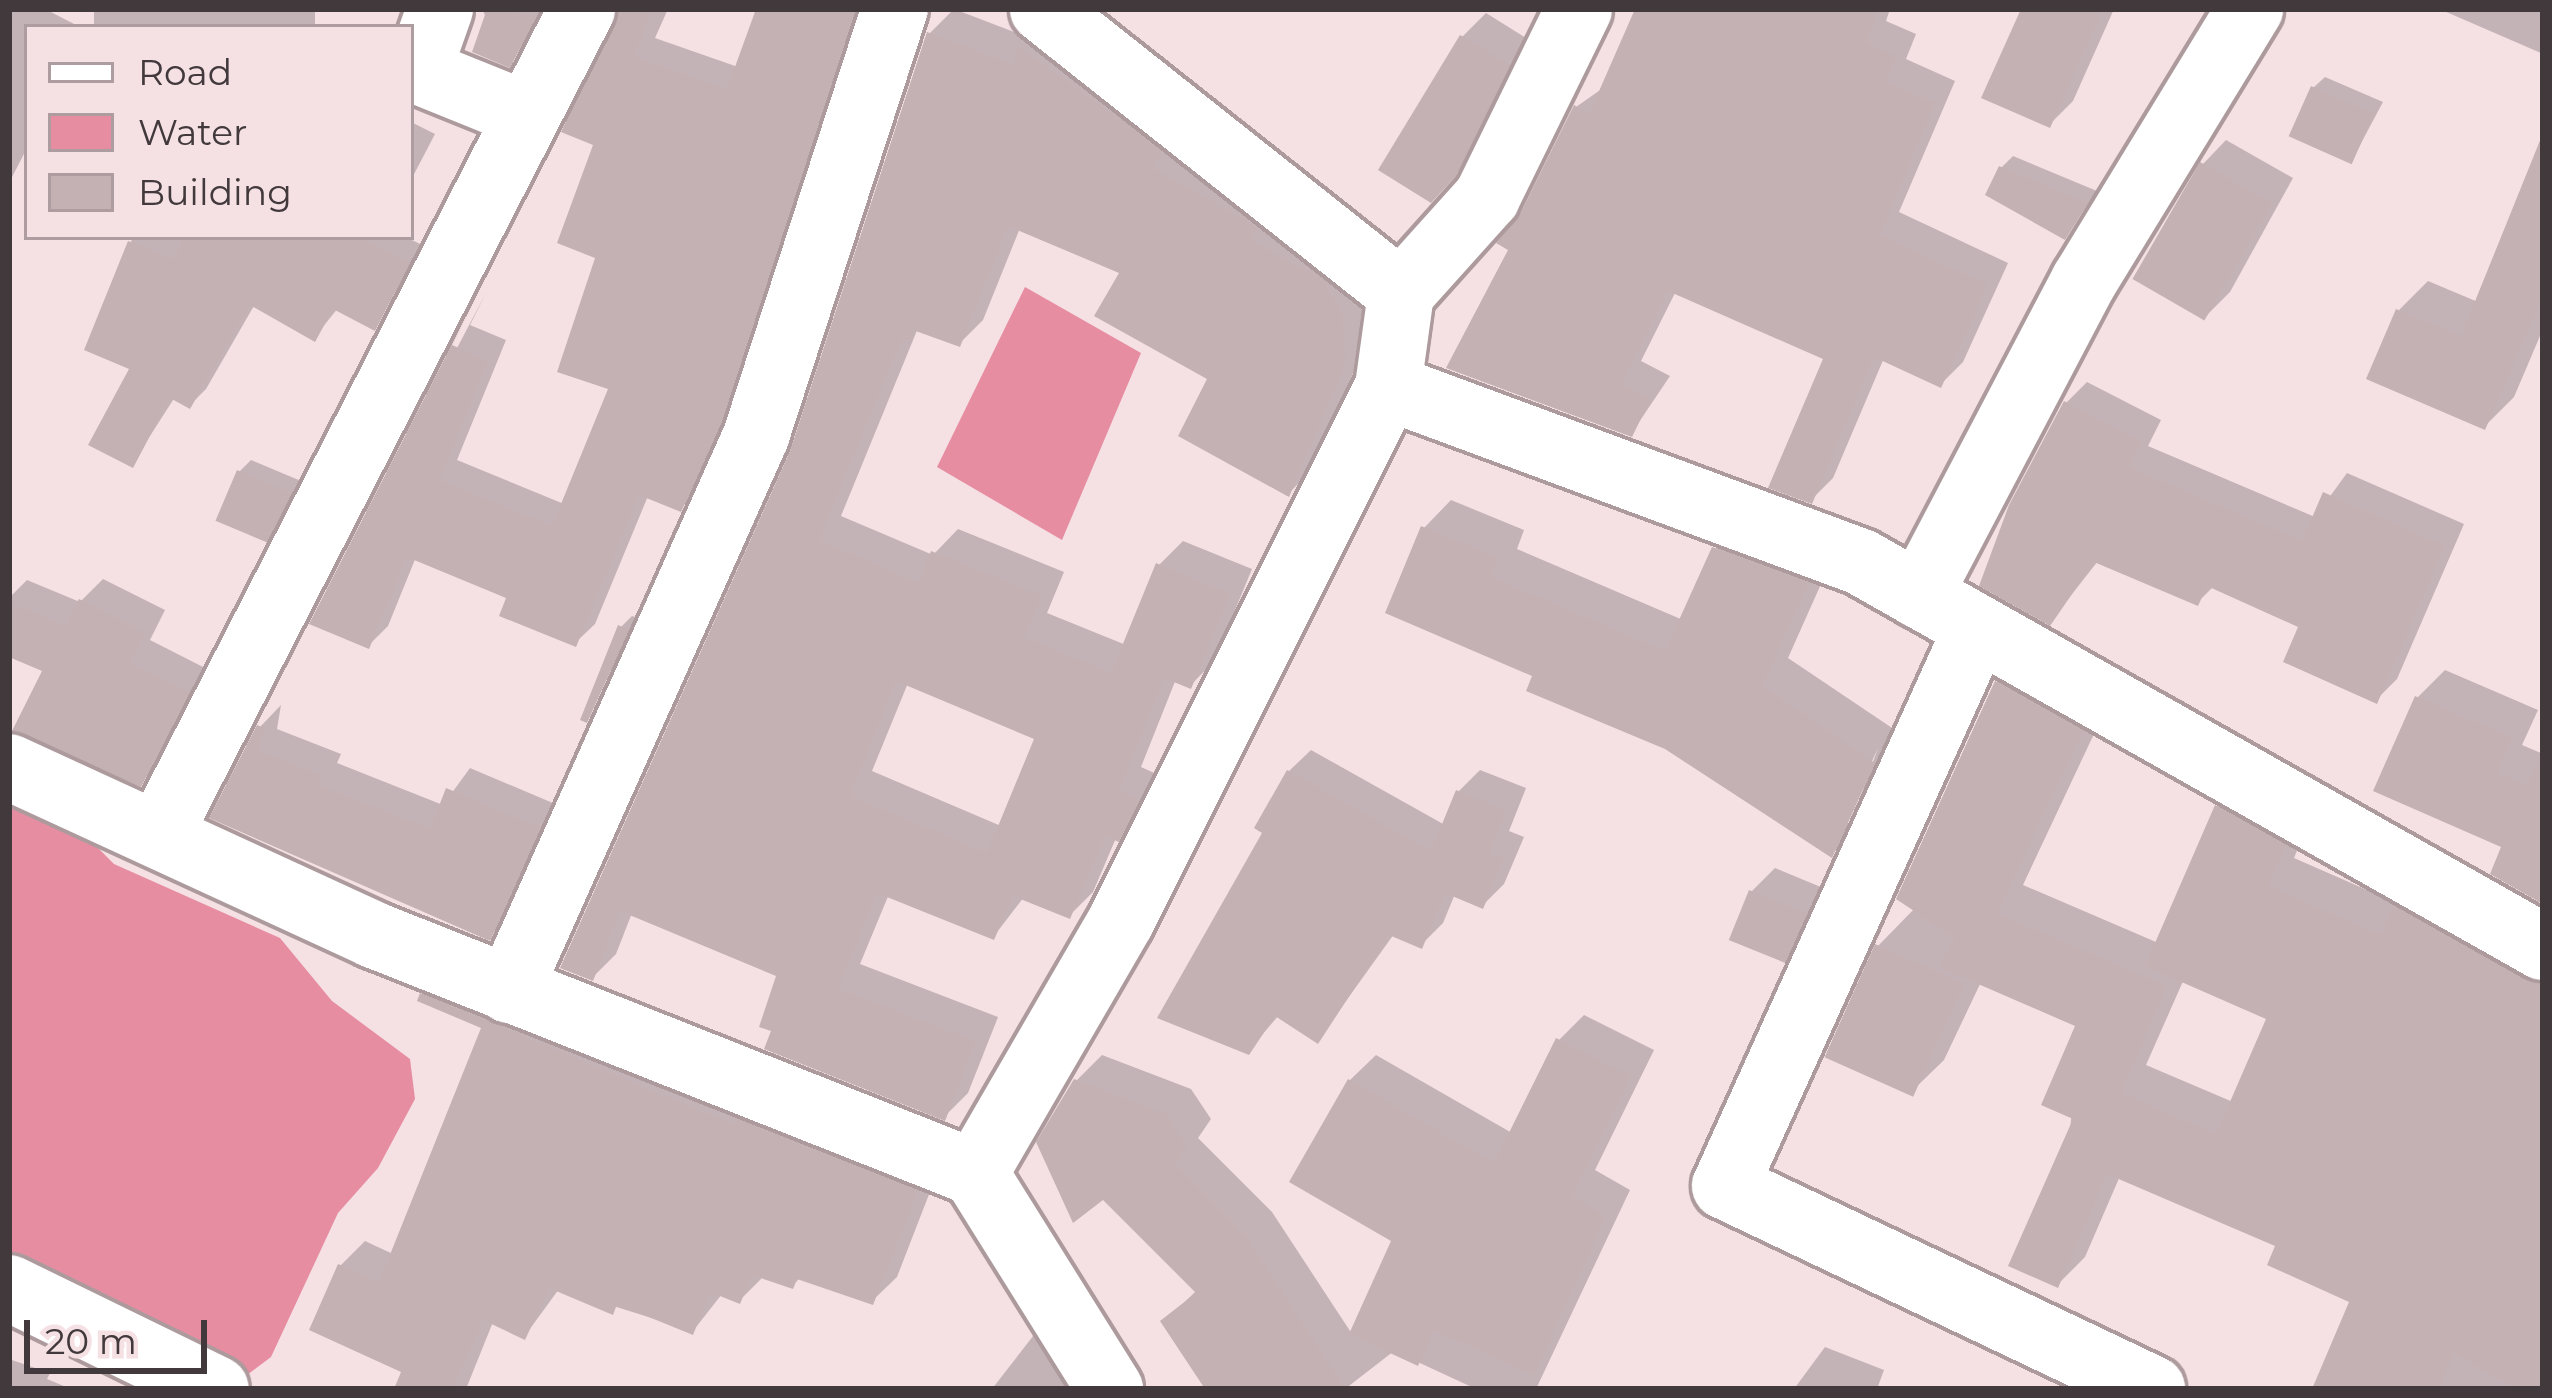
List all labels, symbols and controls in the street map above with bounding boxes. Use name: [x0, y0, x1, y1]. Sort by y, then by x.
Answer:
legend: [24, 24, 414, 240]
text: Road: [138, 50, 232, 94]
text: Water: [138, 110, 247, 154]
text: Building: [138, 170, 292, 214]
scale bar: [30, 1296, 213, 1370]
text: 20 m: [45, 1319, 137, 1363]

